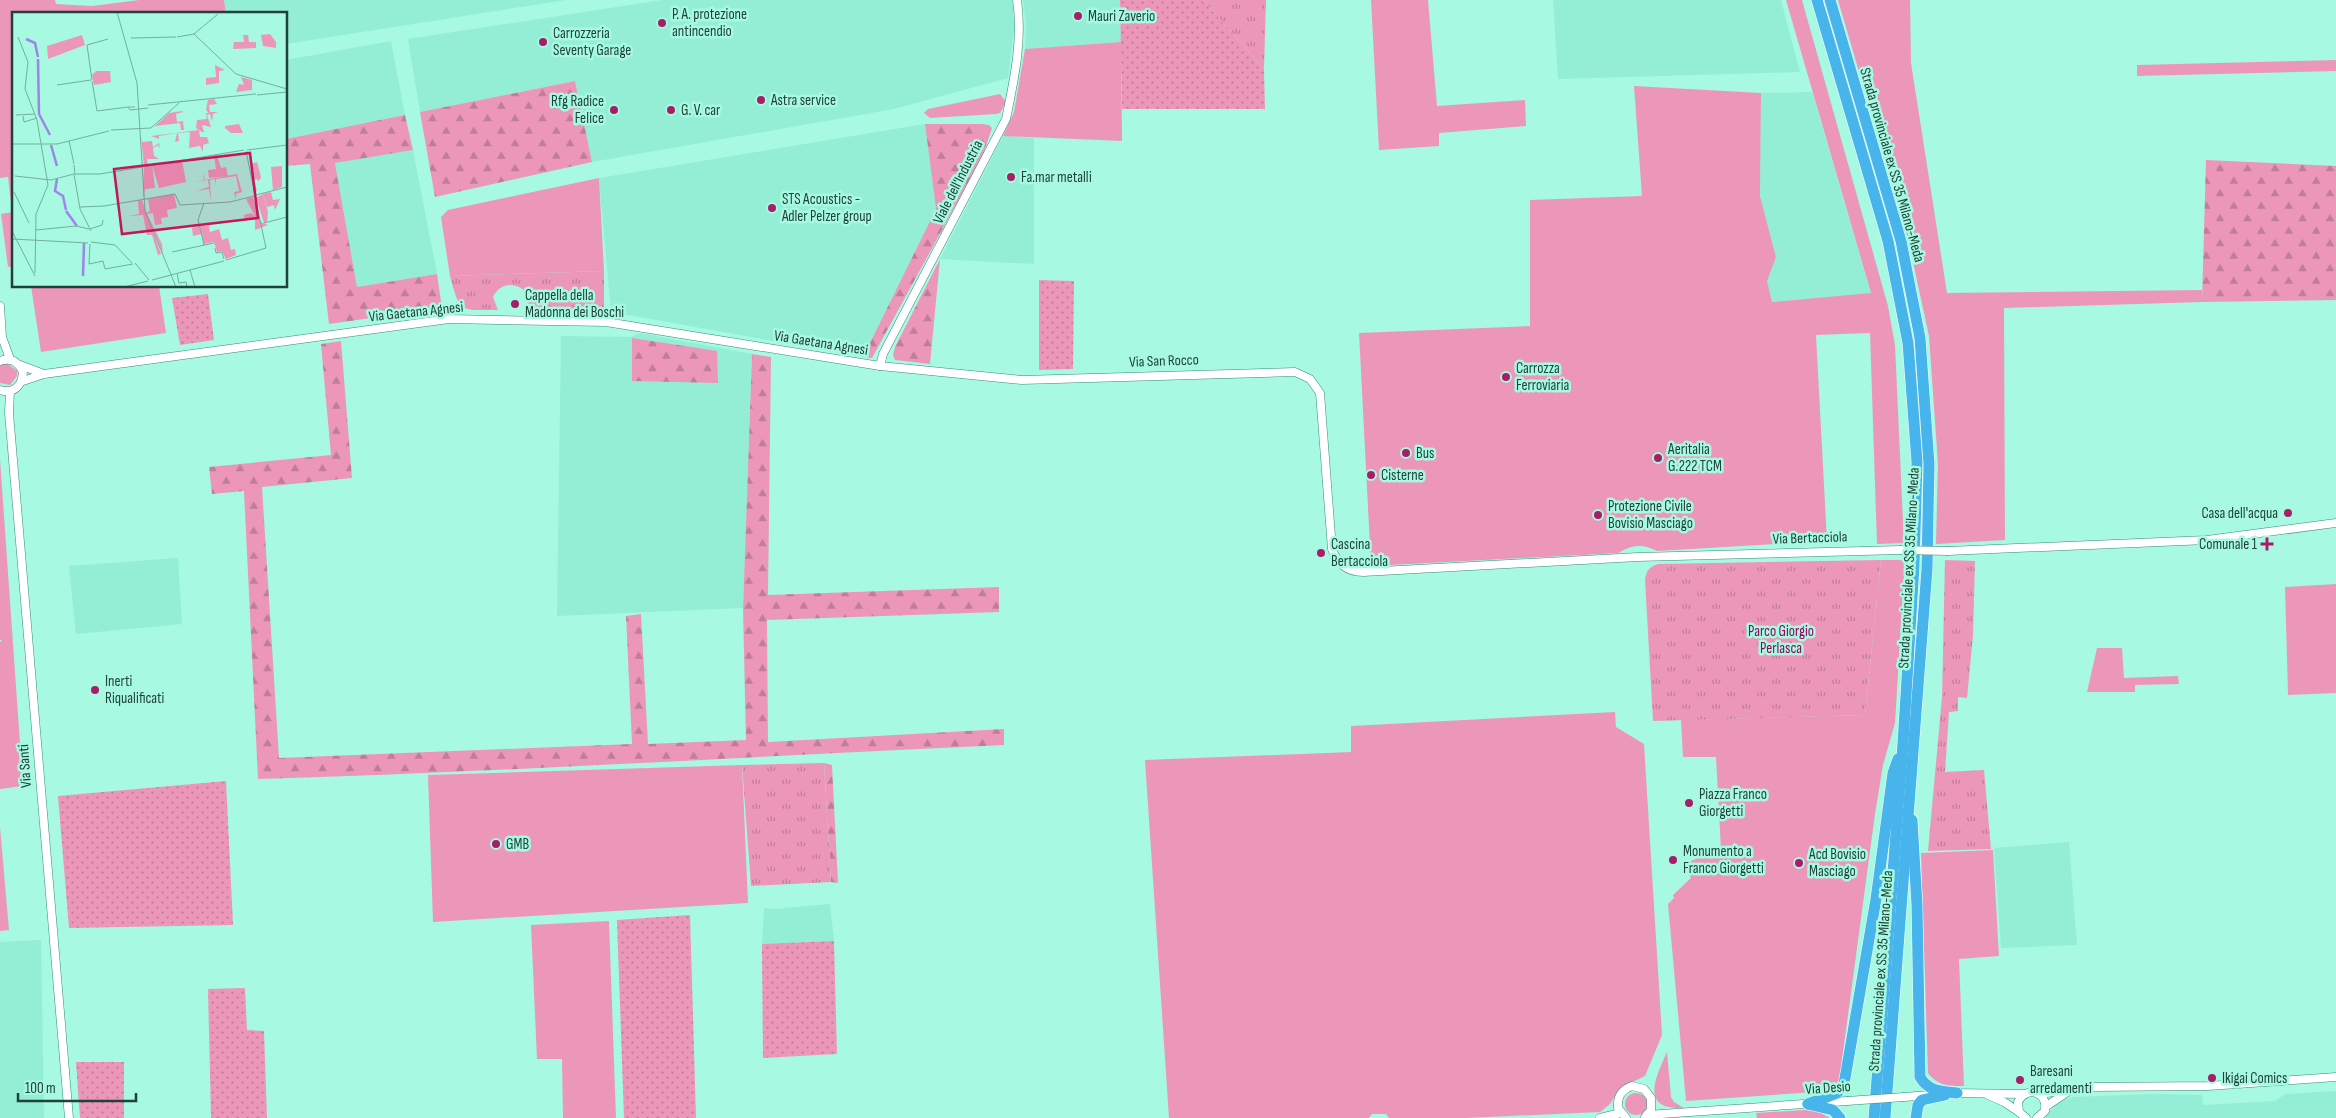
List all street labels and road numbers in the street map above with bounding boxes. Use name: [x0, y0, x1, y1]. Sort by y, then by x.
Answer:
street label: Strada provinciale ex SS 35 Milano-Meda: [1855, 66, 1929, 265]
street label: Viale dell'Industria: [929, 137, 987, 227]
street label: Via Gaetana Agnesi: [368, 298, 464, 326]
street label: Via Gaetana Agnesi: [773, 326, 870, 360]
street label: Via San Rocco: [1129, 350, 1199, 372]
street label: Strada provinciale ex SS 35 Milano-Meda: [1894, 467, 1924, 669]
street label: Via Bertacciola: [1772, 527, 1848, 549]
street label: Via Santi: [14, 743, 36, 789]
street label: Strada provinciale ex SS 35 Milano-Meda: [1864, 870, 1898, 1072]
street label: Via Desio: [1805, 1077, 1851, 1099]

